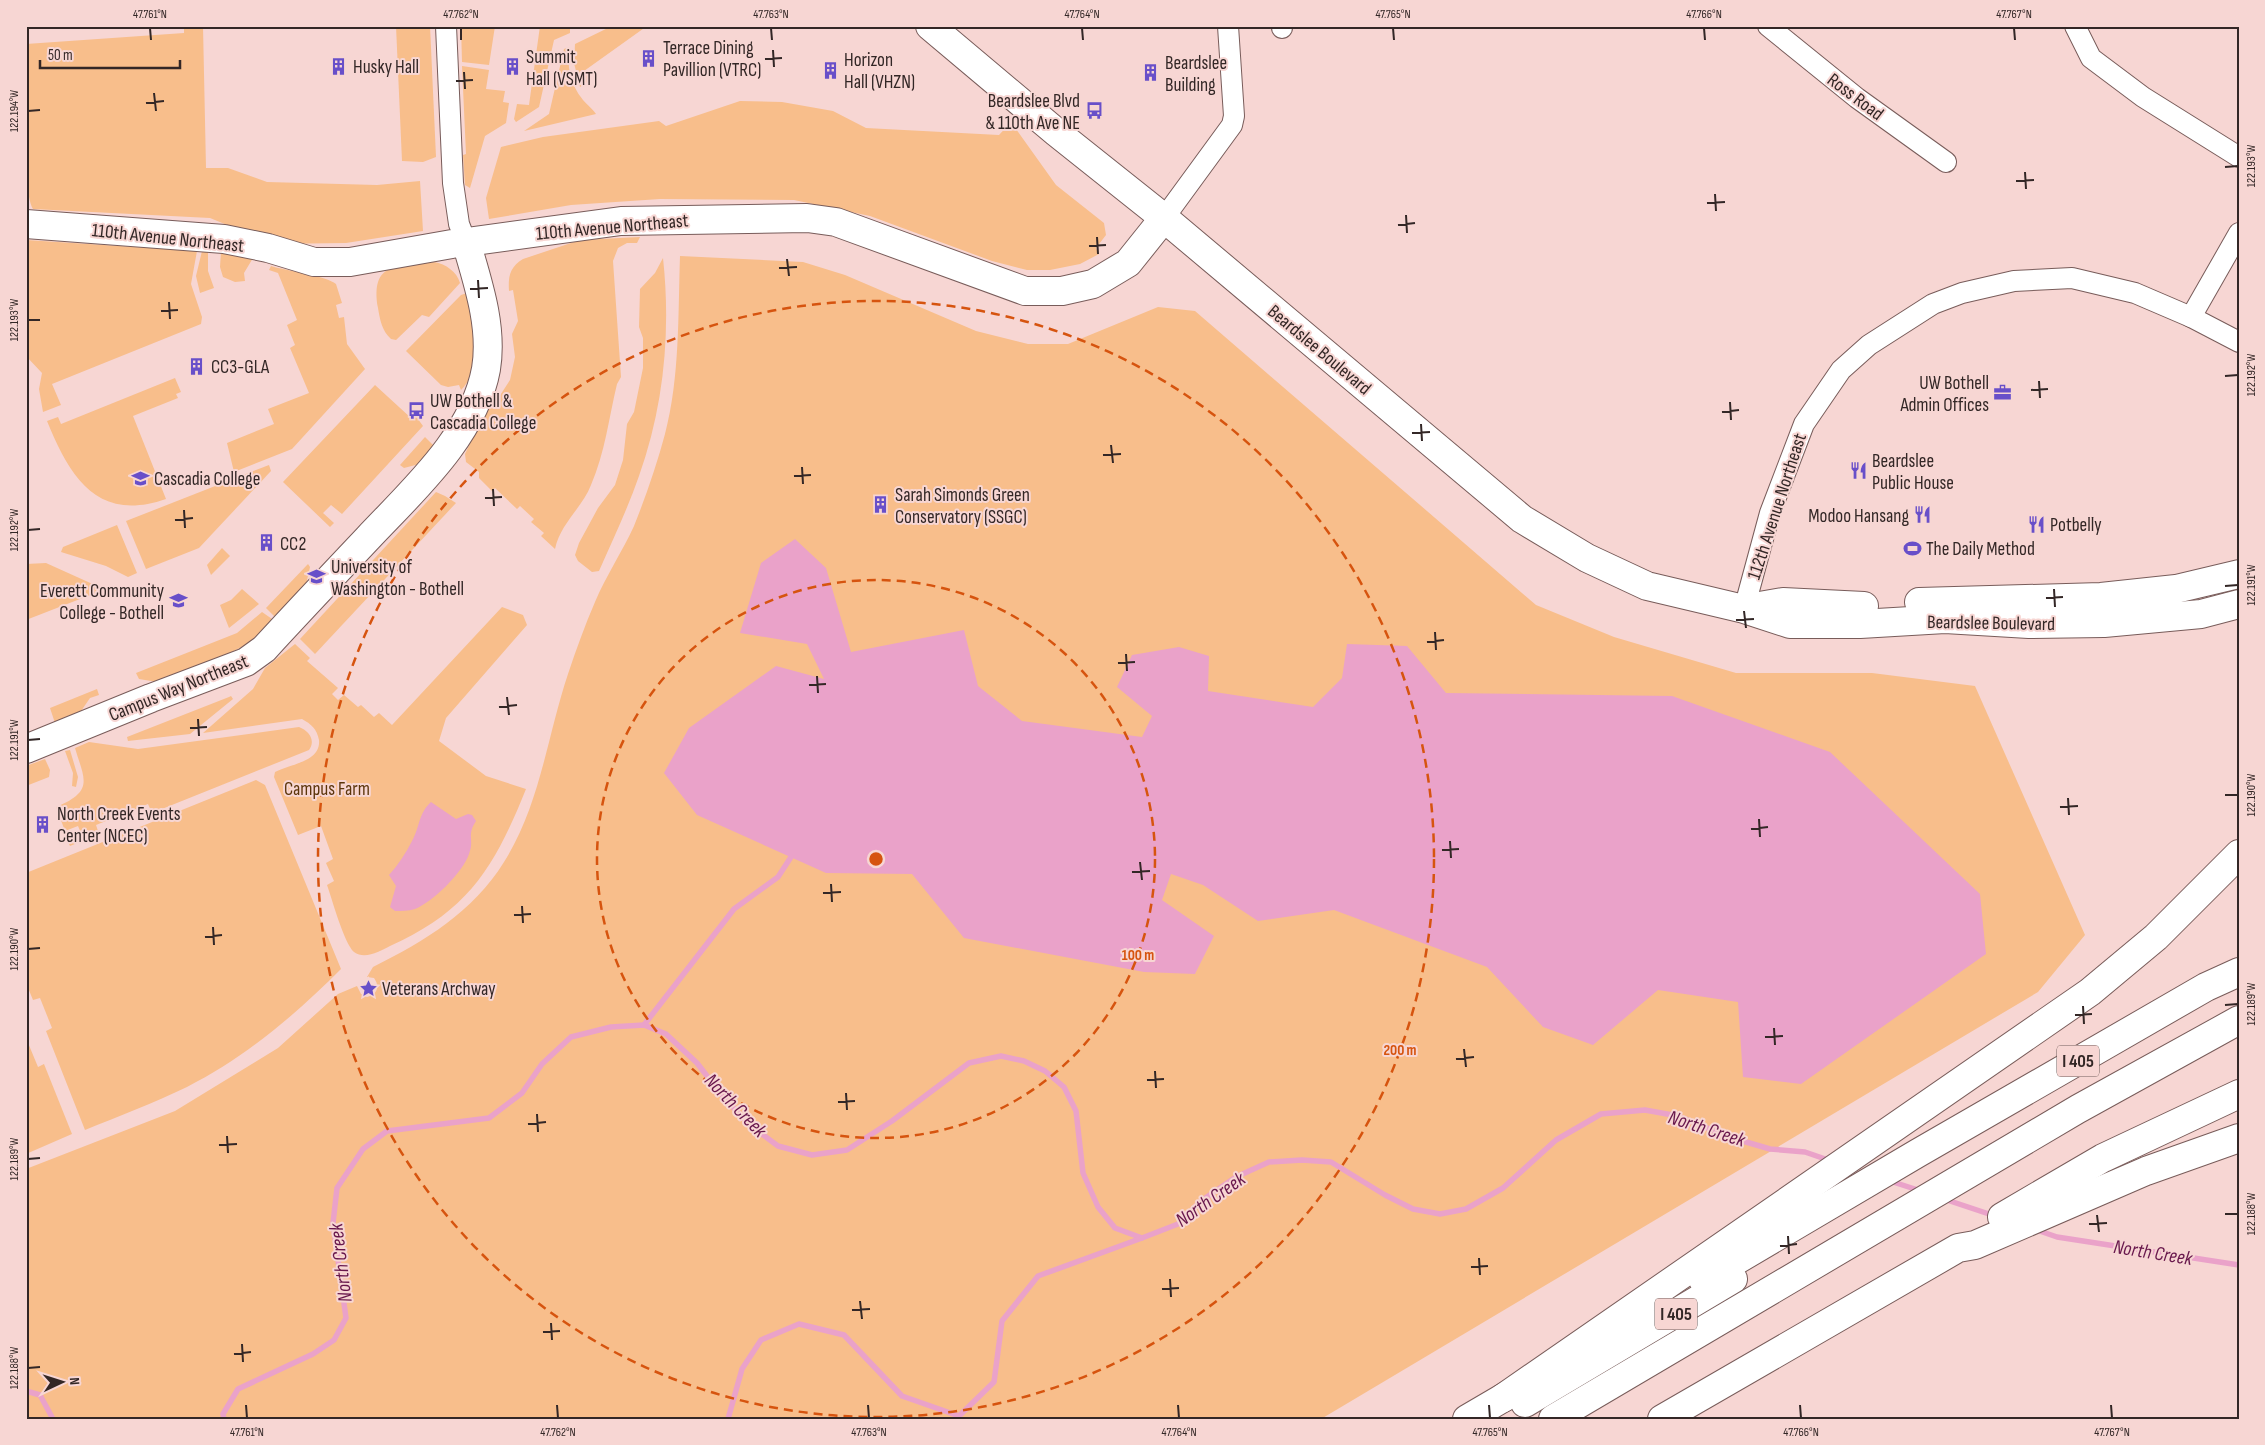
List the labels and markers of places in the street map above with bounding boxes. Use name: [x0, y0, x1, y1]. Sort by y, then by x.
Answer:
place label: Terrace Dining Pavillion (VTRC): [663, 37, 761, 82]
place label: Summit Hall (VSMT): [526, 46, 597, 91]
building icon: Terrace Dining Pavillion (VTRC): [639, 48, 659, 68]
place label: Horizon Hall (VHZN): [844, 49, 915, 94]
place label: Beardslee Building: [1165, 52, 1227, 97]
building icon: Husky Hall: [329, 56, 349, 76]
place label: Husky Hall: [353, 56, 419, 79]
building icon: Summit Hall (VSMT): [502, 57, 522, 77]
building icon: Horizon Hall (VHZN): [820, 60, 840, 80]
building icon: Beardslee Building: [1141, 63, 1161, 83]
place label: Beardslee Blvd & 110th Ave NE: [985, 90, 1080, 135]
bus stop icon: Beardslee Blvd & 110th Ave NE: [1084, 101, 1104, 121]
building icon: CC3-GLA: [187, 356, 207, 376]
place label: CC3-GLA: [211, 356, 270, 379]
place label: UW Bothell Admin Offices: [1900, 372, 1989, 417]
office icon: UW Bothell Admin Offices: [1993, 383, 2013, 403]
place label: UW Bothell & Cascadia College: [430, 390, 536, 435]
bus stop icon: UW Bothell & Cascadia College: [406, 401, 426, 421]
place label: Beardslee Public House: [1872, 450, 1954, 495]
restaurant icon: Beardslee Public House: [1848, 461, 1868, 481]
school or university icon: Cascadia College: [130, 468, 150, 488]
place label: Cascadia College: [154, 468, 260, 491]
place label: Sarah Simonds Green Conservatory (SSGC): [895, 484, 1030, 529]
building icon: Sarah Simonds Green Conservatory (SSGC): [871, 495, 891, 515]
place label: Modoo Hansang: [1808, 505, 1909, 528]
restaurant icon: Modoo Hansang: [1913, 505, 1933, 525]
restaurant icon: Potbelly: [2026, 514, 2046, 534]
place label: Potbelly: [2050, 514, 2102, 537]
building icon: CC2: [256, 533, 276, 553]
place label: CC2: [280, 533, 306, 556]
sports icon: The Daily Method: [1902, 538, 1922, 558]
place label: The Daily Method: [1926, 538, 2035, 561]
place label: University of Washington - Bothell: [331, 556, 464, 601]
school or university icon: University of Washington - Bothell: [307, 567, 327, 587]
place label: Everett Community College - Bothell: [40, 580, 165, 625]
school or university icon: Everett Community College - Bothell: [168, 591, 188, 611]
place label: North Creek Events Center (NCEC): [57, 803, 181, 848]
building icon: North Creek Events Center (NCEC): [33, 814, 53, 834]
centre of rings: [867, 850, 885, 868]
place icon: Veterans Archway: [358, 978, 378, 998]
place label: Veterans Archway: [382, 978, 496, 1001]

